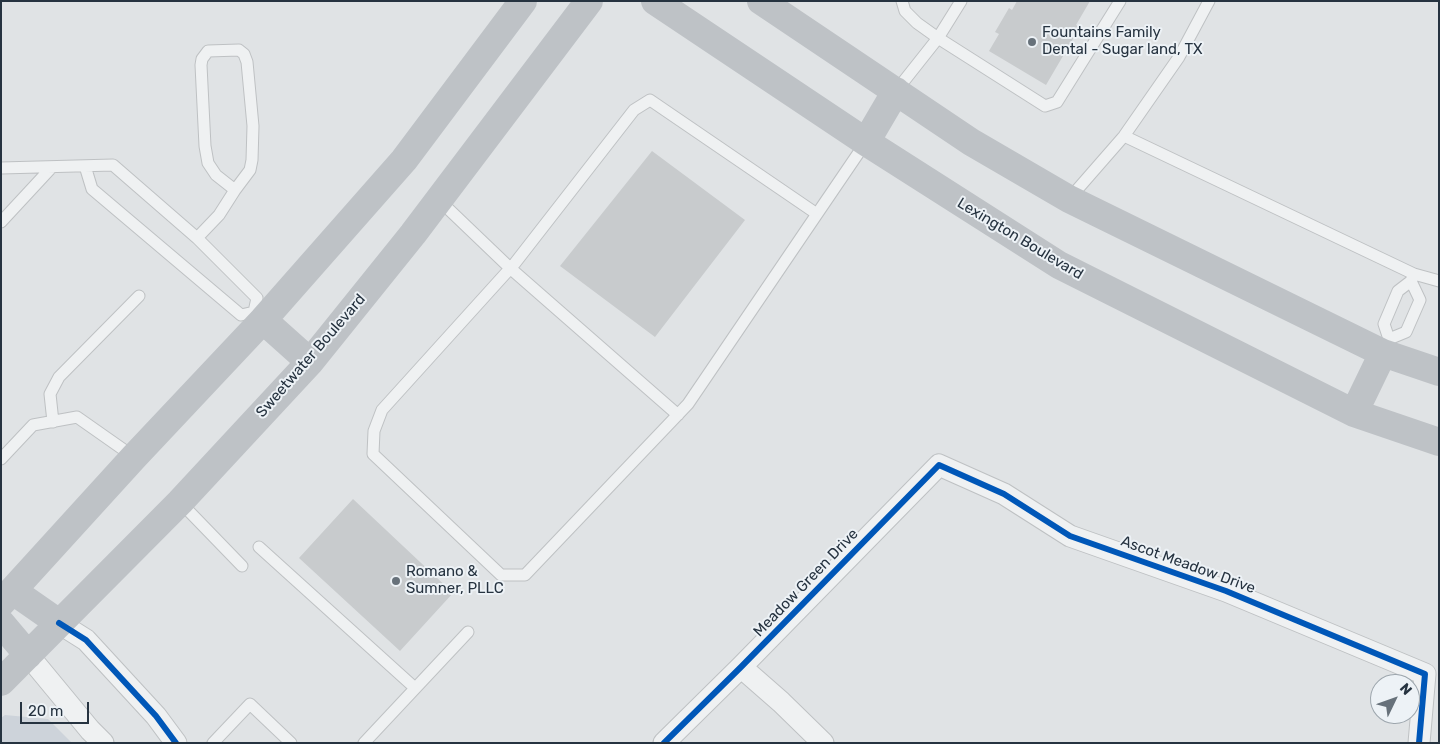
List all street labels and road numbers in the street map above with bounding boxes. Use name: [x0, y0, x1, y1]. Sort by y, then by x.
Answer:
street label: Lexington Boulevard: [954, 194, 1086, 284]
street label: Sweetwater Boulevard: [253, 291, 369, 421]
street label: Meadow Green Drive: [750, 525, 862, 641]
street label: Ascot Meadow Drive: [1118, 532, 1258, 598]

